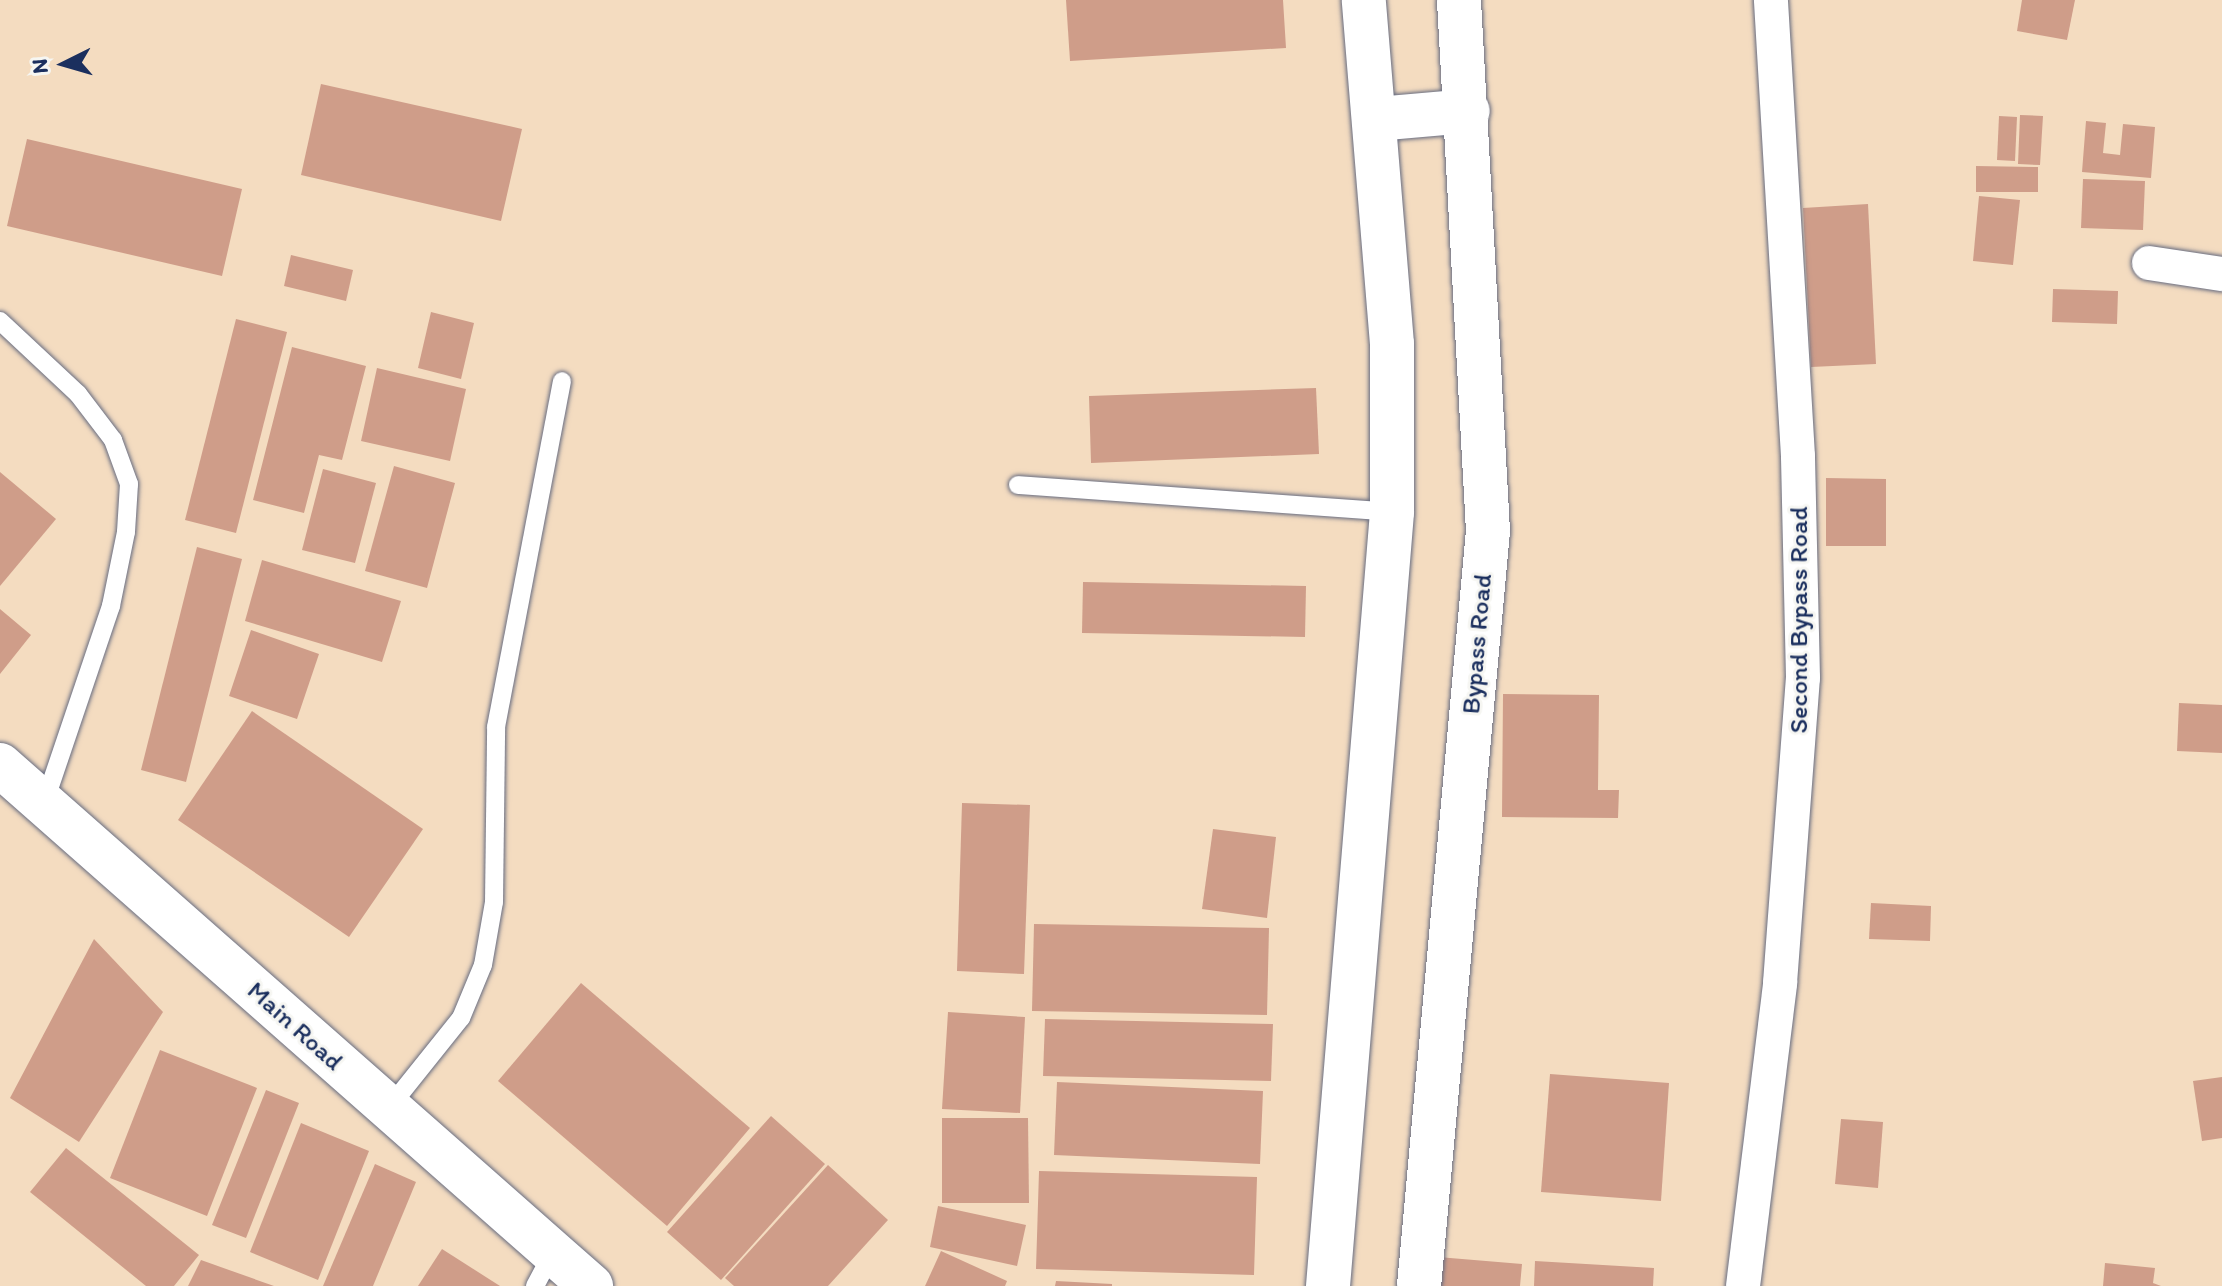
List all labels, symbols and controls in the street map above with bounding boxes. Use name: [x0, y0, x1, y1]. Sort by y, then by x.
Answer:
north arrow: [24, 24, 104, 104]
text: N: [25, 58, 54, 75]
street label: Second Bypass Road: [1783, 507, 1815, 733]
street label: Bypass Road: [1455, 573, 1499, 715]
street label: Main Road: [241, 975, 349, 1077]

